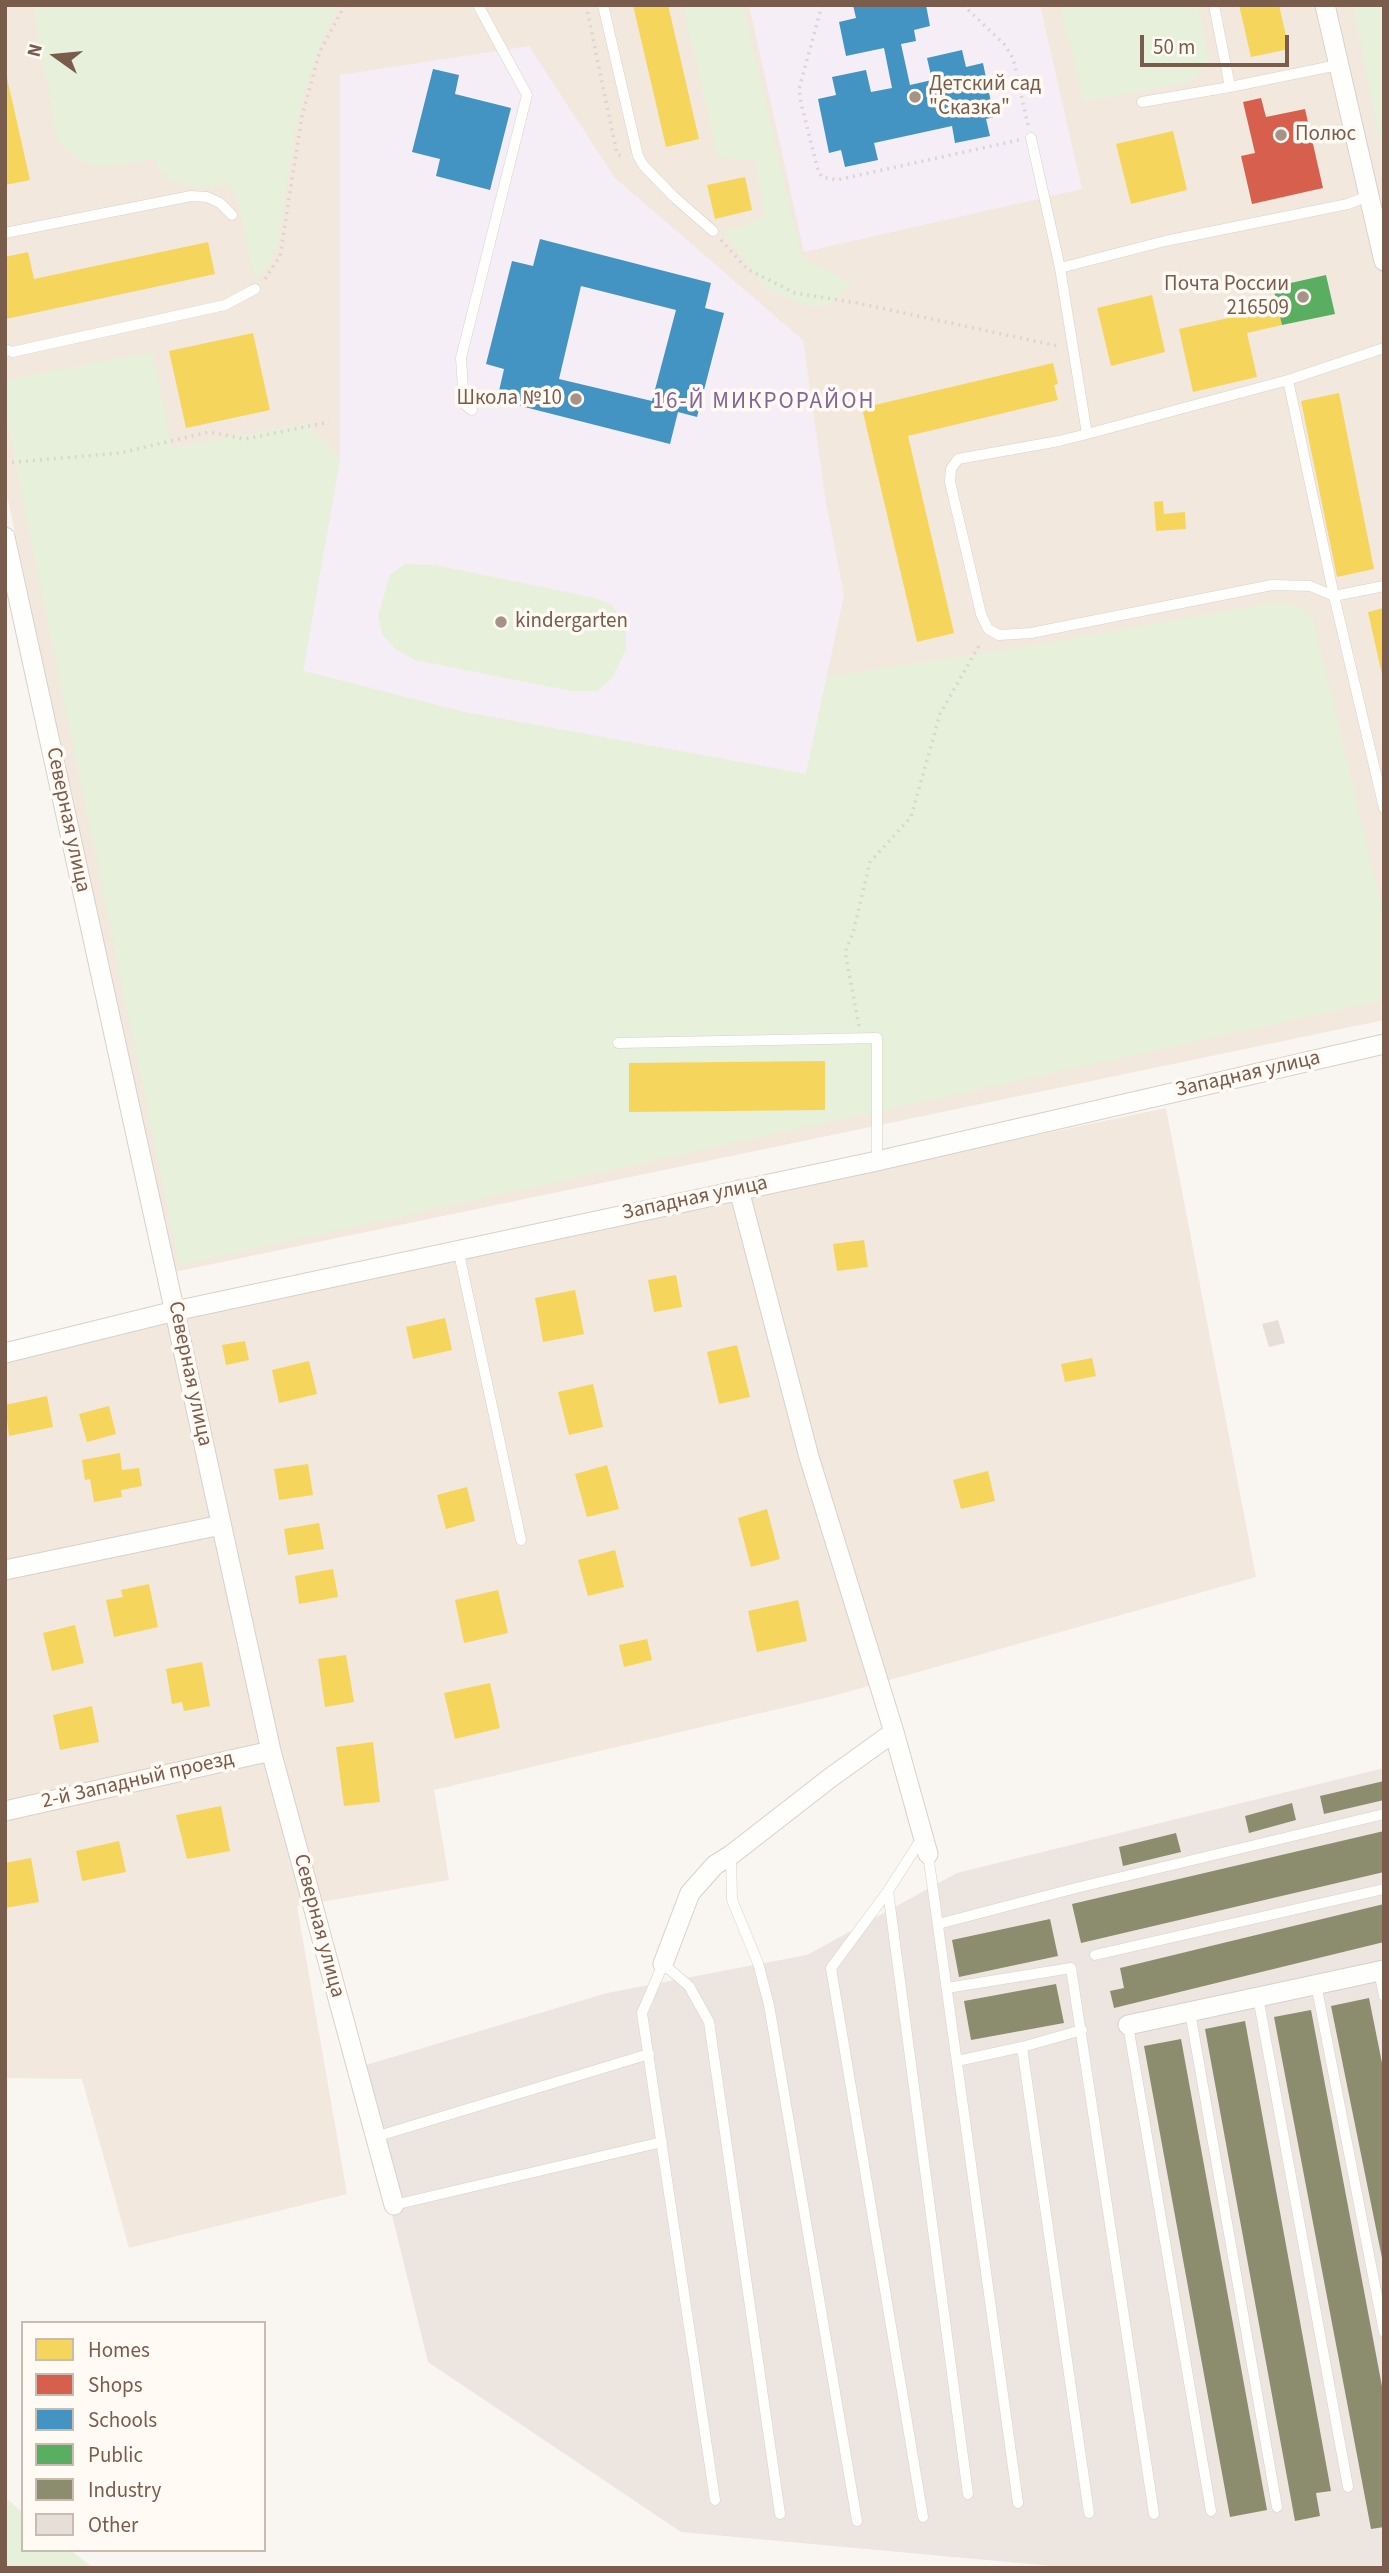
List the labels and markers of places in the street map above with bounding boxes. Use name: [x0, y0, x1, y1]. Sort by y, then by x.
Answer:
place label: Детский сад "Сказка": [929, 72, 1041, 122]
marker: Детский сад "Сказка": [907, 89, 923, 105]
place label: Полюс: [1295, 122, 1356, 148]
marker: Полюс: [1273, 127, 1289, 143]
place label: Почта России 216509: [1164, 272, 1289, 322]
marker: Почта России 216509: [1295, 289, 1311, 305]
place label: Школа №10: [457, 386, 562, 412]
marker: Школа №10: [568, 391, 584, 407]
place label: kindergarten: [515, 609, 628, 635]
marker: kindergarten: [493, 614, 509, 630]

